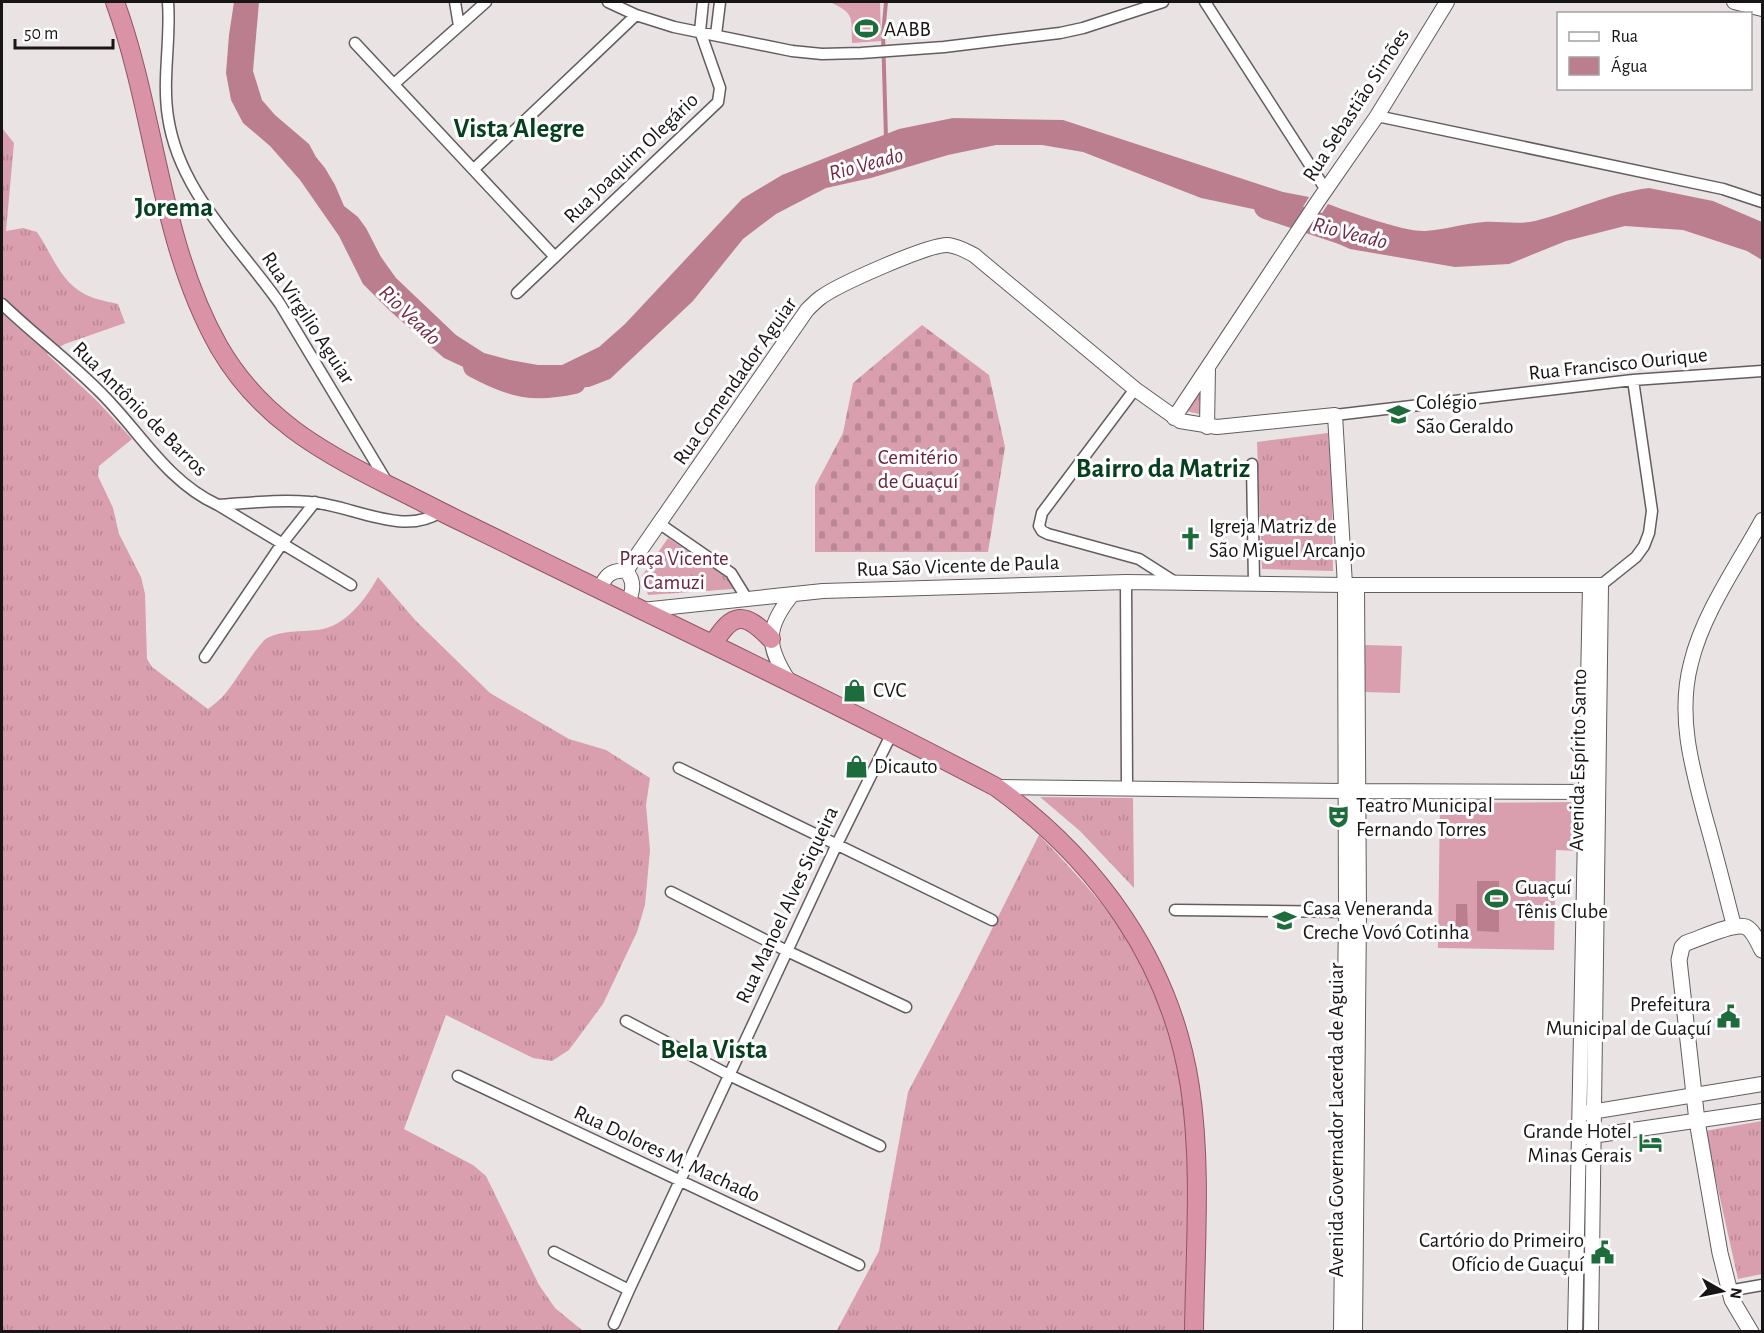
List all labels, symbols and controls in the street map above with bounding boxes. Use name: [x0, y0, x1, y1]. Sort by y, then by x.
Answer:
scale bar: [15, 12, 112, 50]
legend: [1557, 12, 1752, 90]
sports icon: AABB: [853, 16, 879, 42]
place label: AABB: [884, 19, 931, 40]
text: 50 m: [24, 25, 58, 43]
street label: Rua Sebastião Simões: [1299, 25, 1413, 185]
text: Rua: [1611, 28, 1638, 46]
text: Água: [1611, 55, 1648, 76]
street label: Rua Joaquim Olegário: [560, 89, 702, 227]
district label: Vista Alegre: [453, 115, 585, 142]
water label: Rio Veado: [826, 144, 906, 184]
district label: Jorema: [135, 194, 213, 221]
water label: Rio Veado: [1310, 213, 1390, 253]
street label: Rua Virgilio Aguiar: [258, 248, 358, 388]
water label: Rio Veado: [375, 281, 445, 349]
street label: Rua Comendador Aguiar: [669, 293, 801, 469]
street label: Rua Antônio de Barros: [69, 338, 211, 480]
street label: Rua Francisco Ourique: [1527, 344, 1709, 384]
place label: Colégio São Geraldo: [1416, 392, 1513, 437]
school or university icon: Colégio São Geraldo: [1385, 401, 1411, 427]
park label: Cemitério de Guaçuí: [878, 447, 959, 492]
district label: Bairro da Matriz: [1076, 455, 1250, 482]
place label: Igreja Matriz de São Miguel Arcanjo: [1209, 516, 1366, 561]
church icon: Igreja Matriz de São Miguel Arcanjo: [1178, 525, 1204, 551]
park label: Praça Vicente Camuzi: [619, 548, 729, 593]
street label: Rua São Vicente de Paula: [856, 552, 1060, 580]
street label: Avenida Espírito Santo: [1566, 669, 1590, 851]
shop icon: CVC: [842, 677, 868, 703]
place label: CVC: [873, 680, 906, 701]
shop icon: Dicauto: [843, 753, 869, 779]
place label: Dicauto: [874, 756, 938, 777]
place label: Teatro Municipal Fernando Torres: [1356, 795, 1493, 840]
street label: Rua Manoel Alves Siqueira: [732, 803, 842, 1007]
theatre icon: Teatro Municipal Fernando Torres: [1325, 804, 1351, 830]
place label: Guaçuí Tênis Clube: [1515, 877, 1608, 922]
sports icon: Guaçuí Tênis Clube: [1484, 886, 1510, 912]
place label: Casa Veneranda Creche Vovó Cotinha: [1303, 898, 1470, 943]
school or university icon: Casa Veneranda Creche Vovó Cotinha: [1272, 907, 1298, 933]
street label: Avenida Governador Lacerda de Aguiar: [1326, 963, 1347, 1277]
place label: Prefeitura Municipal de Guaçuí: [1546, 994, 1712, 1039]
public building icon: Prefeitura Municipal de Guaçuí: [1716, 1003, 1742, 1029]
district label: Bela Vista: [660, 1036, 768, 1063]
street label: Rua Dolores M. Machado: [571, 1102, 763, 1206]
place label: Grande Hotel Minas Gerais: [1523, 1121, 1632, 1166]
hotel icon: Grande Hotel Minas Gerais: [1637, 1130, 1663, 1156]
place label: Cartório do Primeiro Ofício de Guaçuí: [1419, 1230, 1585, 1275]
public building icon: Cartório do Primeiro Ofício de Guaçuí: [1589, 1239, 1615, 1265]
north arrow: [1692, 1261, 1752, 1321]
text: N: [1727, 1286, 1745, 1300]

